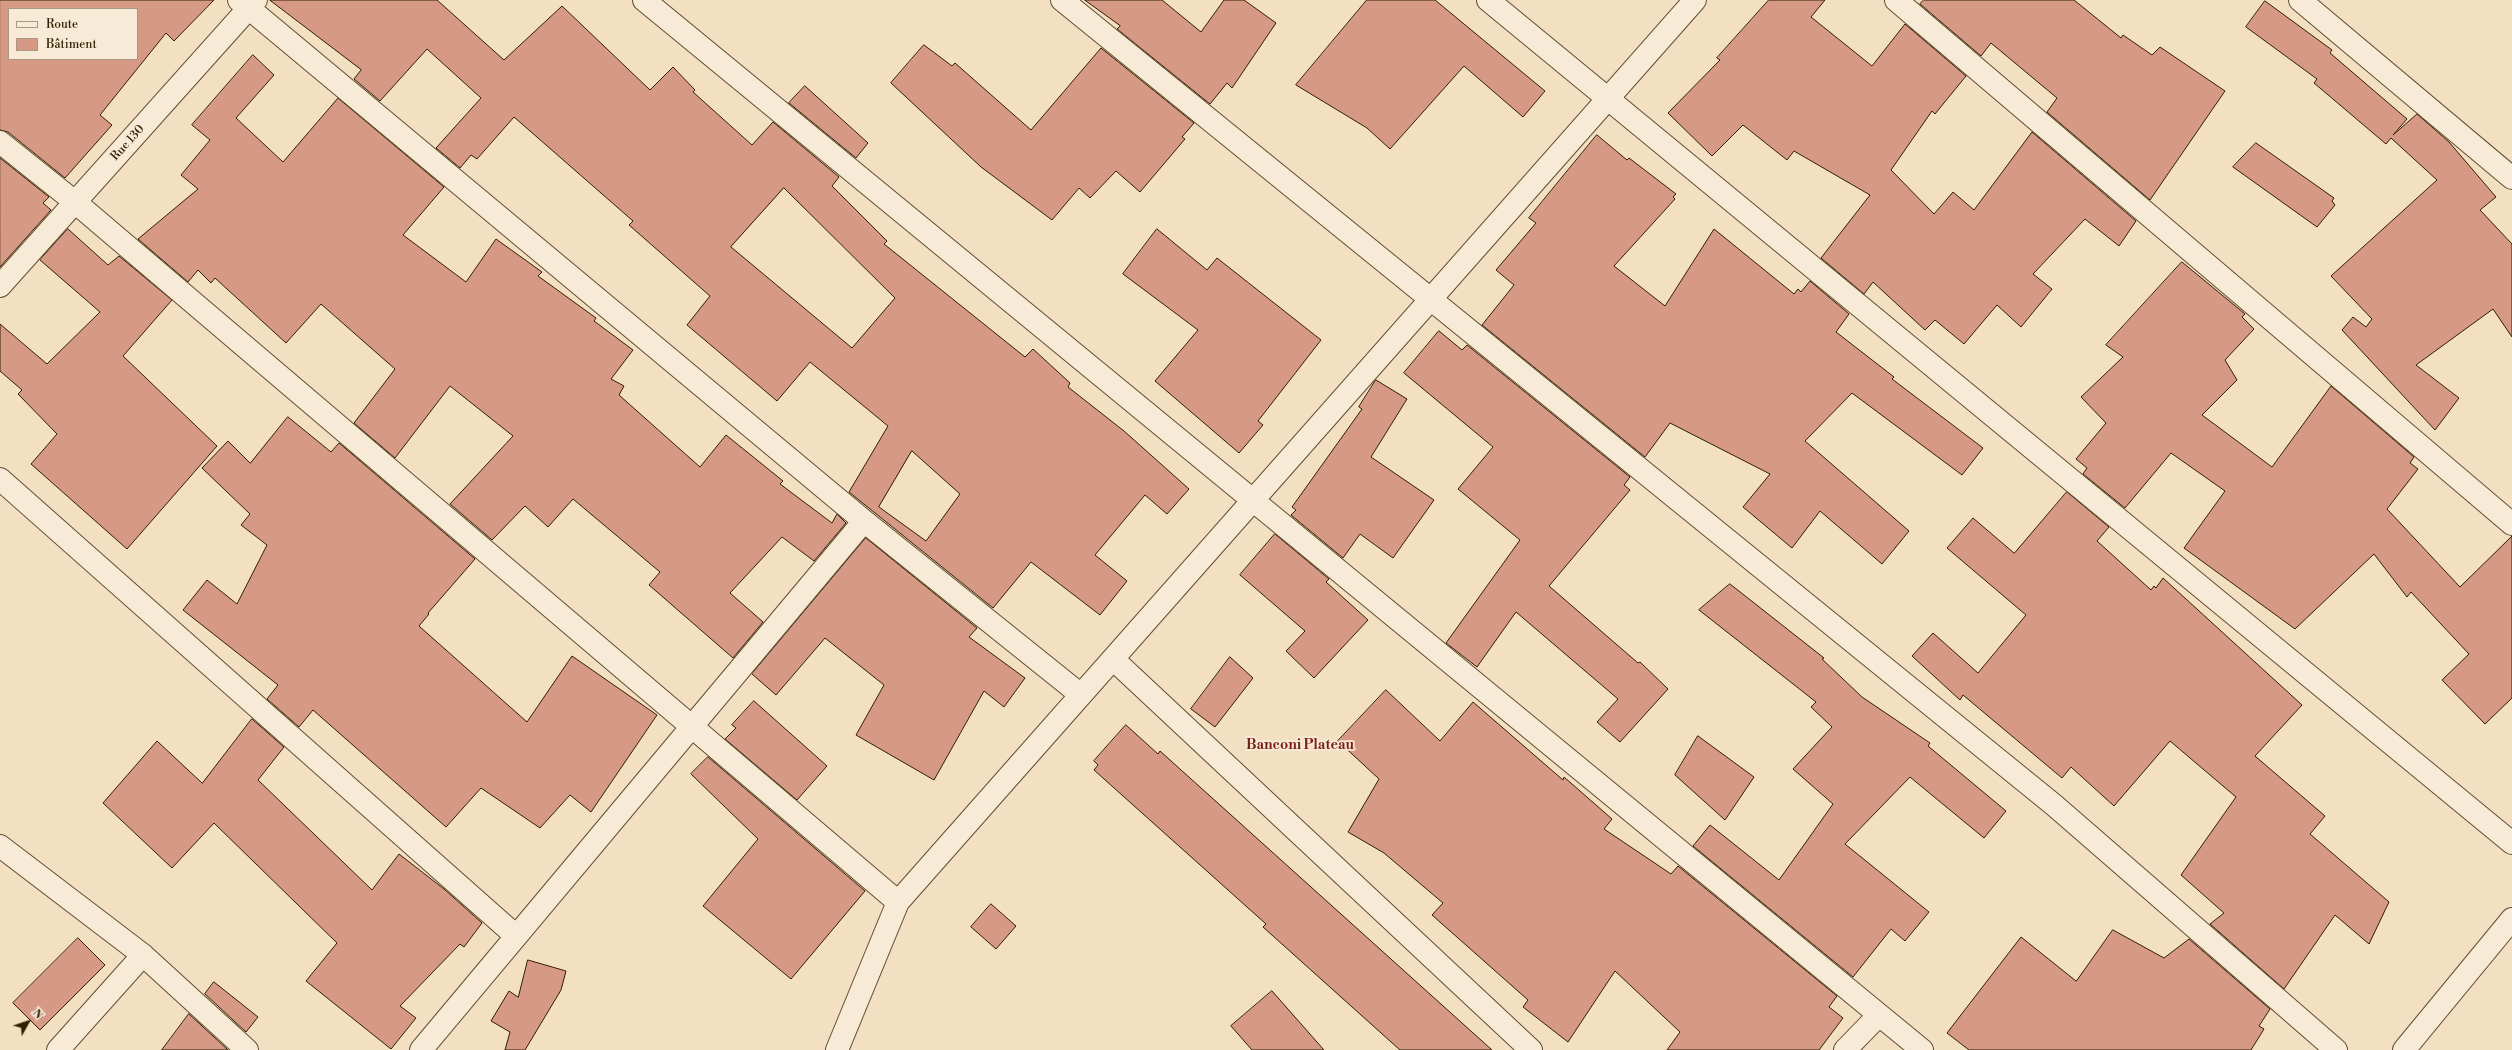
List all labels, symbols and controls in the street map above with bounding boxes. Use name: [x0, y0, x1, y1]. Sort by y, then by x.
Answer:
legend: [8, 8, 138, 60]
text: Route: [46, 17, 78, 32]
text: Bâtiment: [46, 37, 97, 52]
street label: Rue 130: [108, 122, 148, 164]
district label: Banconi Plateau: [1246, 738, 1354, 754]
north arrow: [8, 1002, 48, 1042]
text: N: [29, 1006, 45, 1022]

